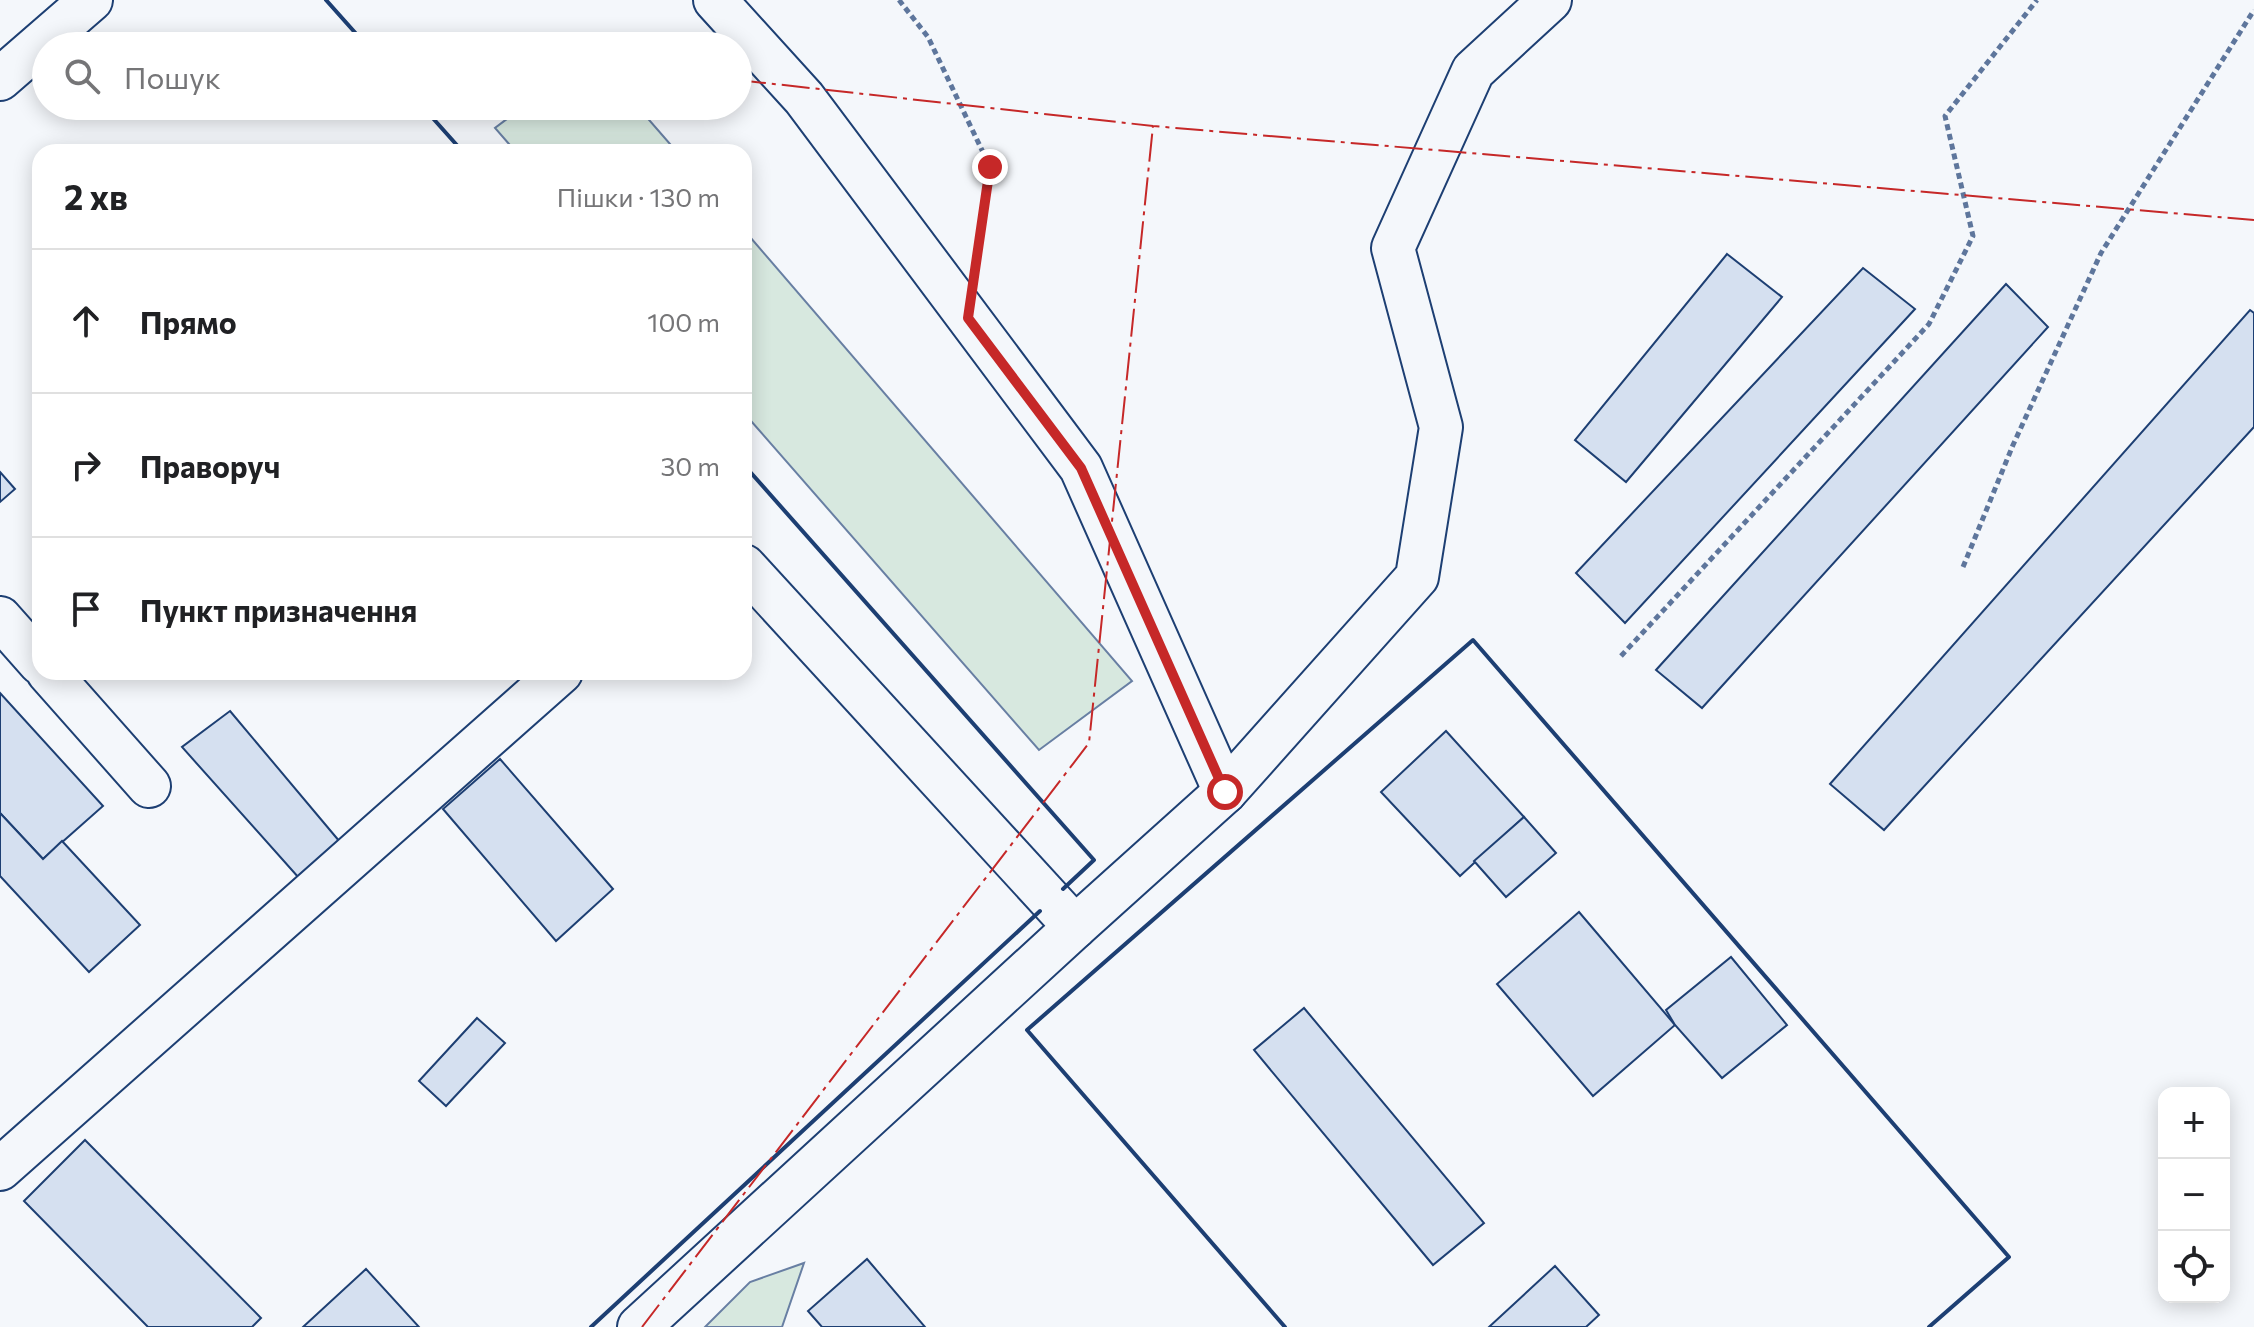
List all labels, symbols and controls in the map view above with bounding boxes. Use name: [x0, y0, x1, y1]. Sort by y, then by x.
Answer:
search box: [32, 32, 752, 120]
icon: search: [60, 54, 104, 98]
text: Пошук: [124, 58, 221, 95]
route end: [972, 149, 1008, 185]
text: 2 хв: [64, 175, 128, 217]
text: Пішки · 130 m: [557, 181, 720, 212]
icon: ahead: [64, 299, 108, 343]
text: Прямо: [140, 303, 237, 340]
text: 100 m: [647, 306, 720, 337]
icon: right: [64, 443, 108, 487]
text: Праворуч: [140, 447, 280, 484]
text: 30 m: [661, 450, 720, 481]
icon: arrive: [64, 587, 108, 631]
text: Пункт призначення: [140, 591, 417, 628]
route start: [1207, 774, 1243, 810]
map controls: [2158, 1087, 2230, 1303]
button: +: [2158, 1087, 2230, 1159]
button: −: [2158, 1159, 2230, 1231]
button: locate: [2158, 1231, 2230, 1303]

